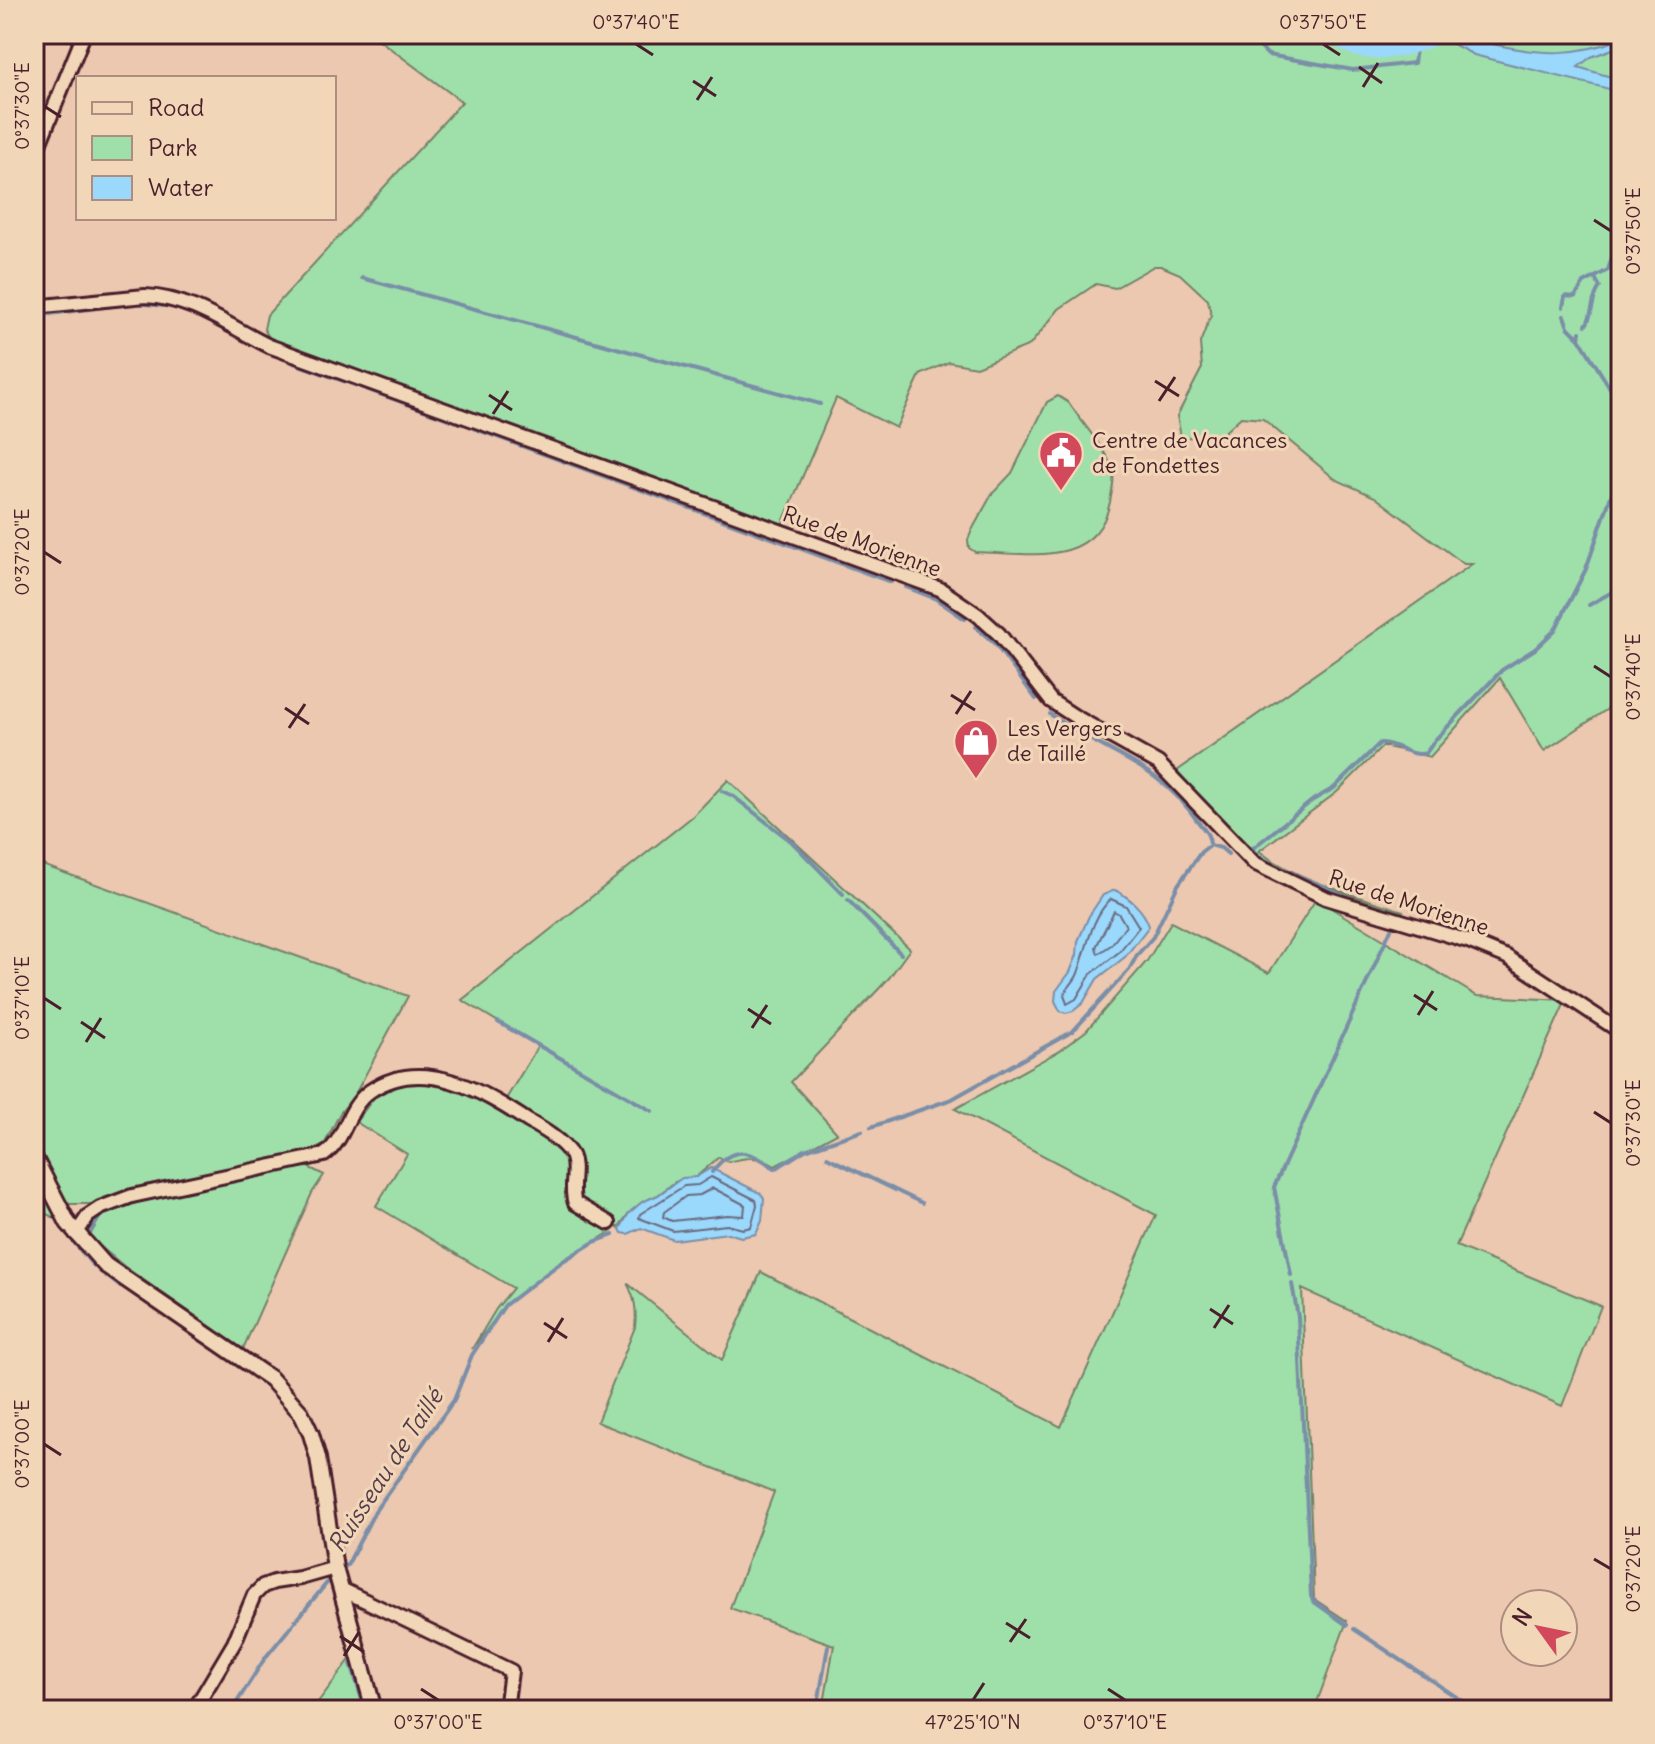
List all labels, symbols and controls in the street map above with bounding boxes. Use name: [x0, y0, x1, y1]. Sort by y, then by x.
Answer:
text: 0°37'40"E: [592, 9, 680, 34]
text: 0°37'50"E: [1279, 9, 1367, 34]
text: 0°37'30"E: [9, 62, 34, 150]
legend: [76, 76, 336, 220]
text: Road: [148, 92, 204, 122]
text: Park: [148, 132, 198, 162]
text: Water: [148, 172, 213, 202]
text: 0°37'50"E: [1620, 187, 1645, 275]
place label: Centre de Vacances de Fondettes: [1092, 426, 1287, 479]
public building icon: Centre de Vacances de Fondettes: [1037, 429, 1085, 492]
street label: Rue de Morienne: [779, 499, 945, 583]
text: 0°37'20"E: [9, 508, 34, 596]
text: 0°37'40"E: [1620, 633, 1645, 721]
place label: Les Vergers de Taillé: [1007, 714, 1122, 767]
shop icon: Les Vergers de Taillé: [952, 717, 1000, 780]
street label: Rue de Morienne: [1325, 863, 1493, 941]
text: 0°37'10"E: [9, 956, 34, 1040]
text: 0°37'30"E: [1620, 1079, 1645, 1167]
water label: Ruisseau de Taillé: [321, 1381, 450, 1557]
text: 0°37'00"E: [9, 1399, 34, 1489]
text: 0°37'20"E: [1620, 1525, 1645, 1613]
north arrow: [1499, 1588, 1579, 1668]
text: N: [1506, 1603, 1538, 1631]
text: 0°37'00"E: [393, 1709, 483, 1734]
text: 47°25'10"N: [925, 1709, 1021, 1734]
text: 0°37'10"E: [1083, 1709, 1167, 1734]

